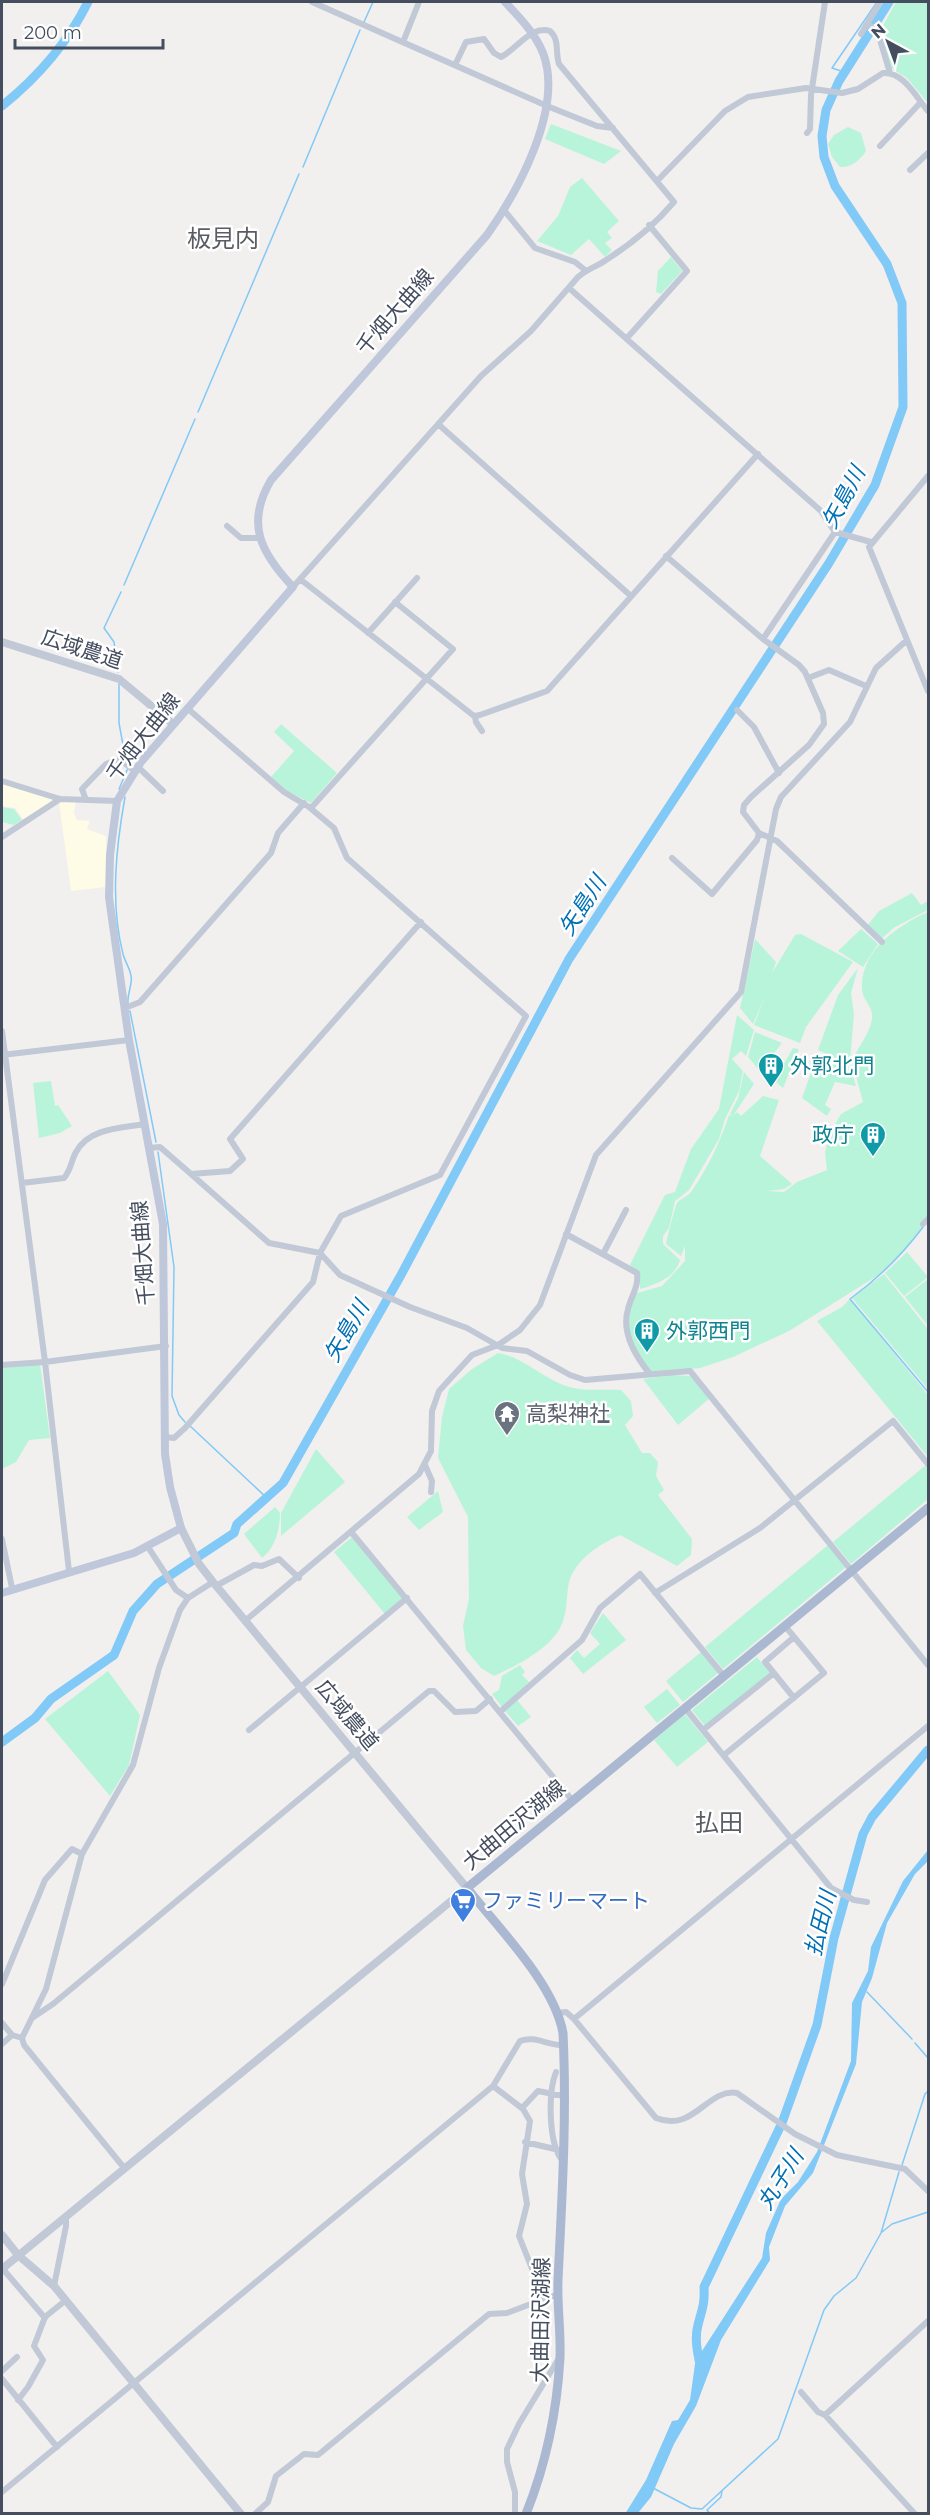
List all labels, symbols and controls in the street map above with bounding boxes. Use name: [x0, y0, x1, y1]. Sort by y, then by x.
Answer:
scale bar: [15, 12, 164, 50]
north arrow: [858, 12, 918, 72]
text: N: [867, 20, 890, 42]
text: 200 m: [24, 22, 82, 44]
district label: 板見内: [187, 224, 259, 253]
street label: 千畑大曲線: [351, 264, 438, 359]
water label: 矢島川: [816, 460, 872, 533]
street label: 広域農道: [38, 624, 126, 673]
street label: 千畑大曲線: [100, 688, 185, 786]
water label: 矢島川: [553, 869, 613, 940]
building icon: 外郭北門: [756, 1051, 786, 1089]
place label: 外郭北門: [790, 1053, 874, 1078]
building icon: 政庁: [858, 1120, 888, 1158]
place label: 政庁: [812, 1122, 854, 1147]
street label: 千畑大曲線: [126, 1200, 159, 1306]
water label: 矢島川: [318, 1294, 376, 1367]
building icon: 外郭西門: [632, 1316, 662, 1354]
place label: 外郭西門: [666, 1318, 750, 1343]
temple icon: 高梨神社: [492, 1399, 522, 1437]
place label: 高梨神社: [526, 1401, 610, 1426]
street label: 広域農道: [311, 1674, 384, 1755]
street label: 大曲田沢湖線: [457, 1775, 570, 1875]
district label: 払田: [695, 1808, 743, 1837]
supermarket icon: ファミリーマート: [448, 1886, 478, 1924]
water label: 払田川: [799, 1886, 842, 1958]
place label: ファミリーマート: [482, 1888, 650, 1913]
water label: 丸子川: [751, 2142, 810, 2214]
street label: 大曲田沢湖線: [527, 2257, 554, 2383]

